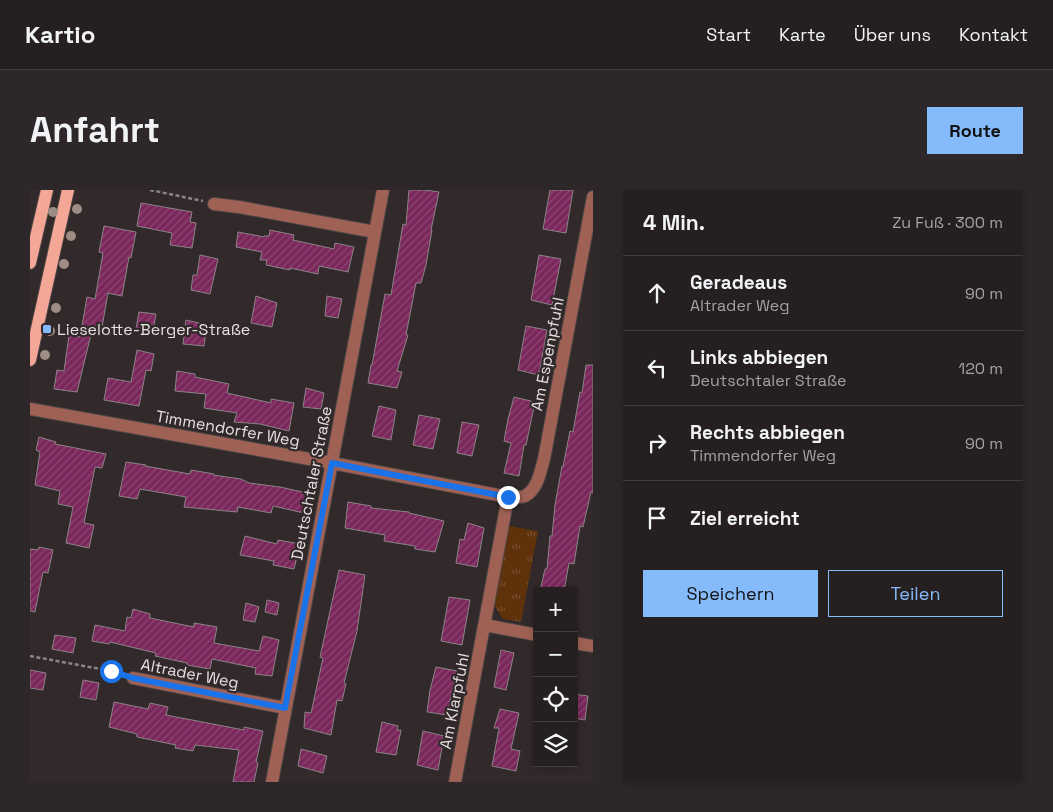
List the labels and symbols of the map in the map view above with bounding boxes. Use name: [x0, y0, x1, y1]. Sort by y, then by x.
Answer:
street label: Am Espenpfuhl: [526, 295, 569, 413]
place label: Lieselotte-Berger-Straße: [57, 319, 250, 340]
marker: Lieselotte-Berger-Straße: [41, 323, 53, 335]
street label: Deutschtaler Straße: [286, 404, 337, 562]
street label: Timmendorfer Weg: [154, 405, 302, 452]
route end: [497, 486, 520, 509]
street label: Am Klarpfuhl: [435, 651, 474, 751]
street label: Altrader Weg: [139, 654, 241, 693]
route start: [100, 660, 123, 683]

